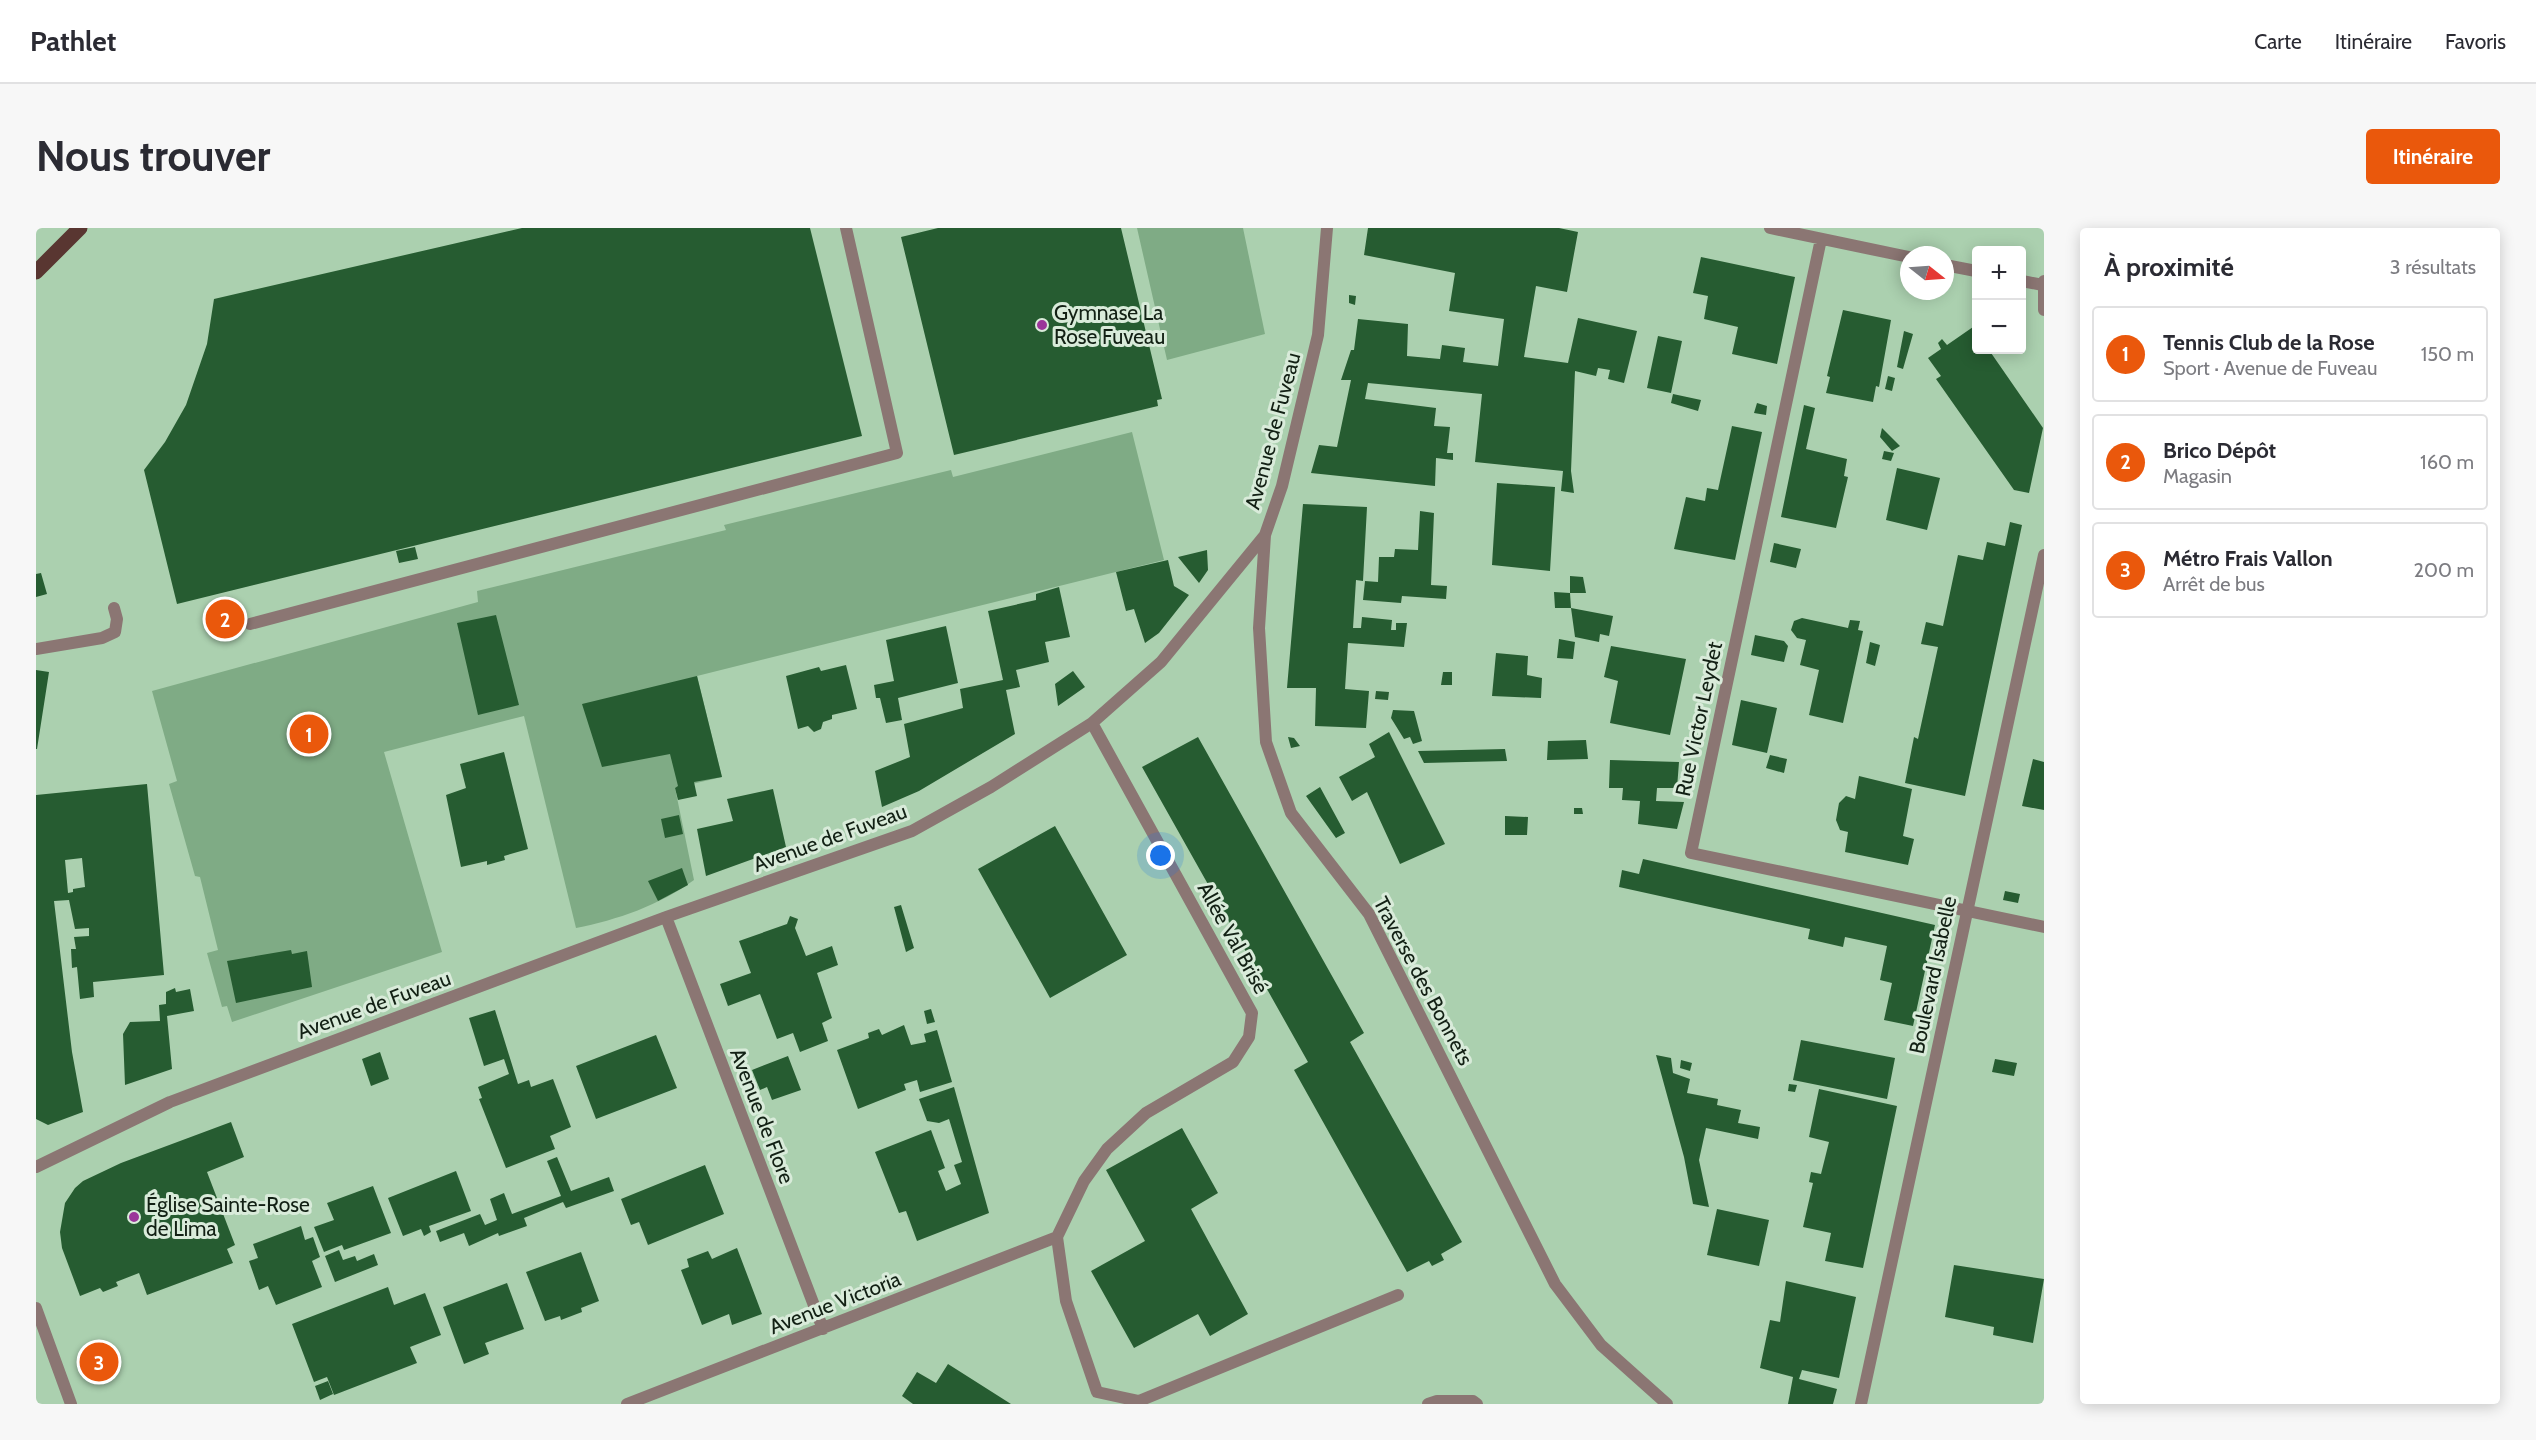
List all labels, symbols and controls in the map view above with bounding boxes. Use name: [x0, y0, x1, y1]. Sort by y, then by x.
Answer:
text: Pathlet: [30, 24, 116, 58]
text: Carte: [2254, 29, 2302, 54]
text: Itinéraire: [2335, 29, 2412, 54]
text: Favoris: [2445, 29, 2506, 54]
button: Itinéraire: [2366, 129, 2500, 184]
text: Nous trouver: [36, 130, 270, 182]
north arrow: [1900, 246, 1954, 300]
map controls: [1972, 246, 2026, 354]
button: +: [1972, 246, 2026, 300]
text: À proximité: [2104, 251, 2234, 283]
text: 3 résultats: [2390, 255, 2476, 279]
place label: Gymnase La Rose Fuveau: [1054, 300, 1165, 349]
button: −: [1972, 300, 2026, 354]
marker: Gymnase La Rose Fuveau: [1035, 318, 1049, 332]
text: Tennis Club de la Rose: [2163, 329, 2375, 356]
text: 1: [2122, 342, 2129, 366]
text: 150 m: [2421, 342, 2474, 366]
street label: Avenue de Fuveau: [1240, 350, 1306, 512]
text: Sport · Avenue de Fuveau: [2163, 356, 2377, 380]
text: Brico Dépôt: [2163, 437, 2276, 464]
text: 2: [2120, 450, 2131, 474]
text: 160 m: [2420, 450, 2474, 474]
text: Magasin: [2163, 464, 2232, 488]
text: Métro Frais Vallon: [2163, 545, 2333, 572]
text: 3: [2120, 558, 2131, 582]
text: 200 m: [2414, 558, 2474, 582]
text: Arrêt de bus: [2163, 572, 2265, 596]
pin: 2: [206, 596, 244, 642]
street label: Rue Victor Leydet: [1670, 639, 1727, 798]
pin: 1: [290, 712, 328, 756]
street label: Avenue de Fuveau: [750, 798, 910, 877]
your location: [1146, 841, 1175, 870]
street label: Allée Val Brisé: [1193, 878, 1274, 998]
street label: Traverse des Bonnets: [1368, 892, 1479, 1070]
street label: Boulevard Isabelle: [1904, 894, 1961, 1056]
street label: Avenue de Fuveau: [294, 965, 454, 1044]
street label: Avenue de Flore: [725, 1045, 800, 1187]
place label: Église Sainte-Rose de Lima: [146, 1192, 310, 1241]
marker: Église Sainte-Rose de Lima: [127, 1210, 141, 1224]
street label: Avenue Victoria: [766, 1266, 904, 1339]
pin: 3: [80, 1340, 118, 1384]

